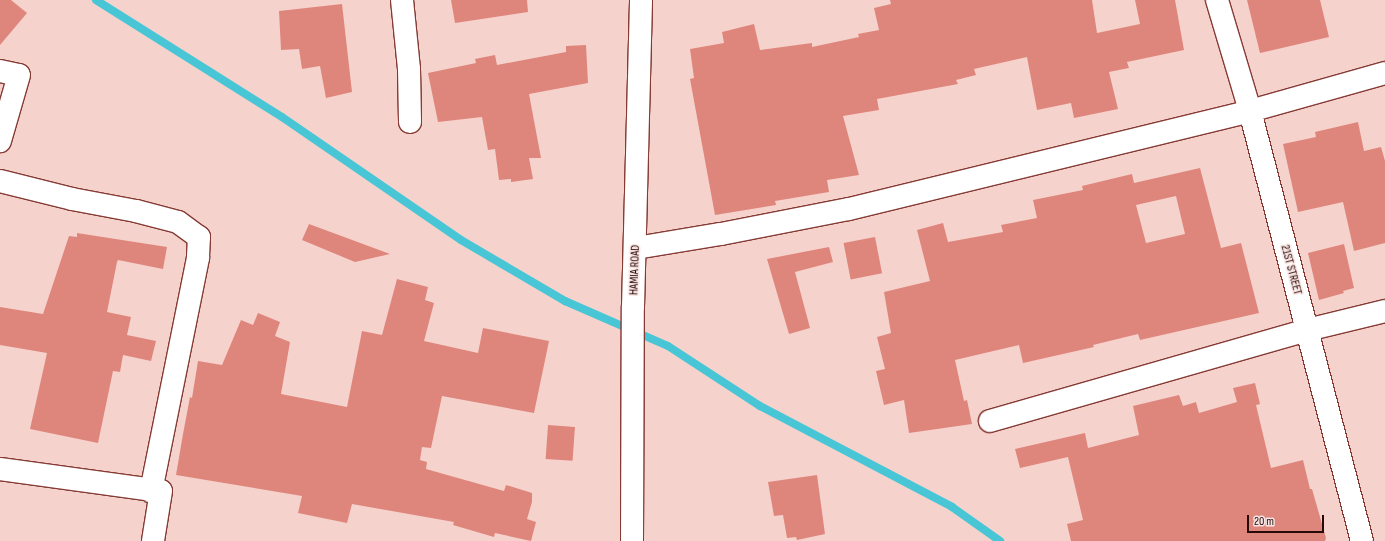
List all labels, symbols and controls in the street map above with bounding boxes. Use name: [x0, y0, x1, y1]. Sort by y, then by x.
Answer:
street label: 21ST STREET: [1277, 243, 1305, 297]
street label: HAMIA ROAD: [627, 245, 643, 295]
scale bar: [1249, 507, 1326, 533]
text: 20 m: [1254, 514, 1274, 529]

